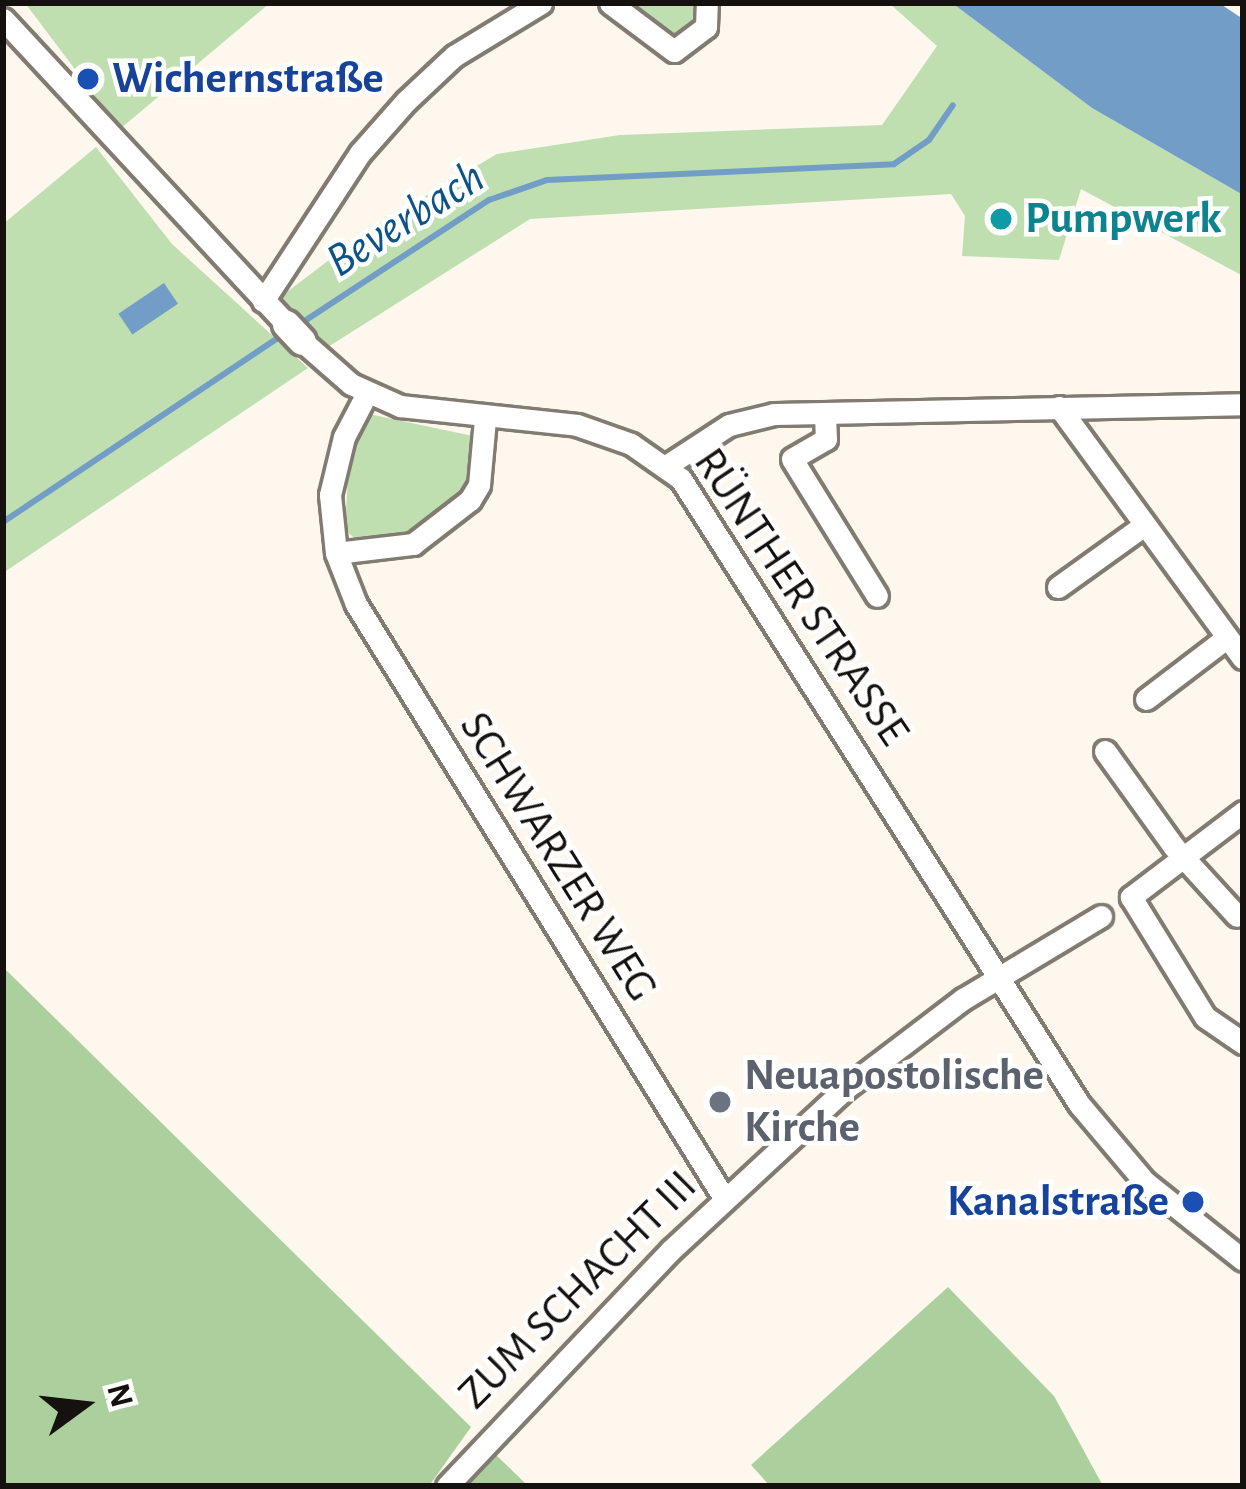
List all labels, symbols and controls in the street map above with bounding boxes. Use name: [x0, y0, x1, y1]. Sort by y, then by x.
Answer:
place label: Wichernstraße: [112, 52, 384, 106]
marker: Wichernstraße: [75, 66, 101, 92]
water label: Beverbach: [316, 149, 496, 291]
place label: Pumpwerk: [1025, 192, 1222, 246]
marker: Pumpwerk: [988, 206, 1014, 232]
street label: RÜNTHER STRASSE: [682, 438, 920, 756]
street label: SCHWARZER WEG: [447, 702, 669, 1012]
place label: Neuapostolische Kirche: [744, 1049, 1044, 1155]
marker: Neuapostolische Kirche: [707, 1089, 733, 1115]
street label: ZUM SCHACHT III: [448, 1160, 708, 1420]
place label: Kanalstraße: [947, 1175, 1169, 1229]
marker: Kanalstraße: [1180, 1189, 1206, 1215]
north arrow: [24, 1345, 144, 1465]
text: N: [100, 1380, 138, 1411]

